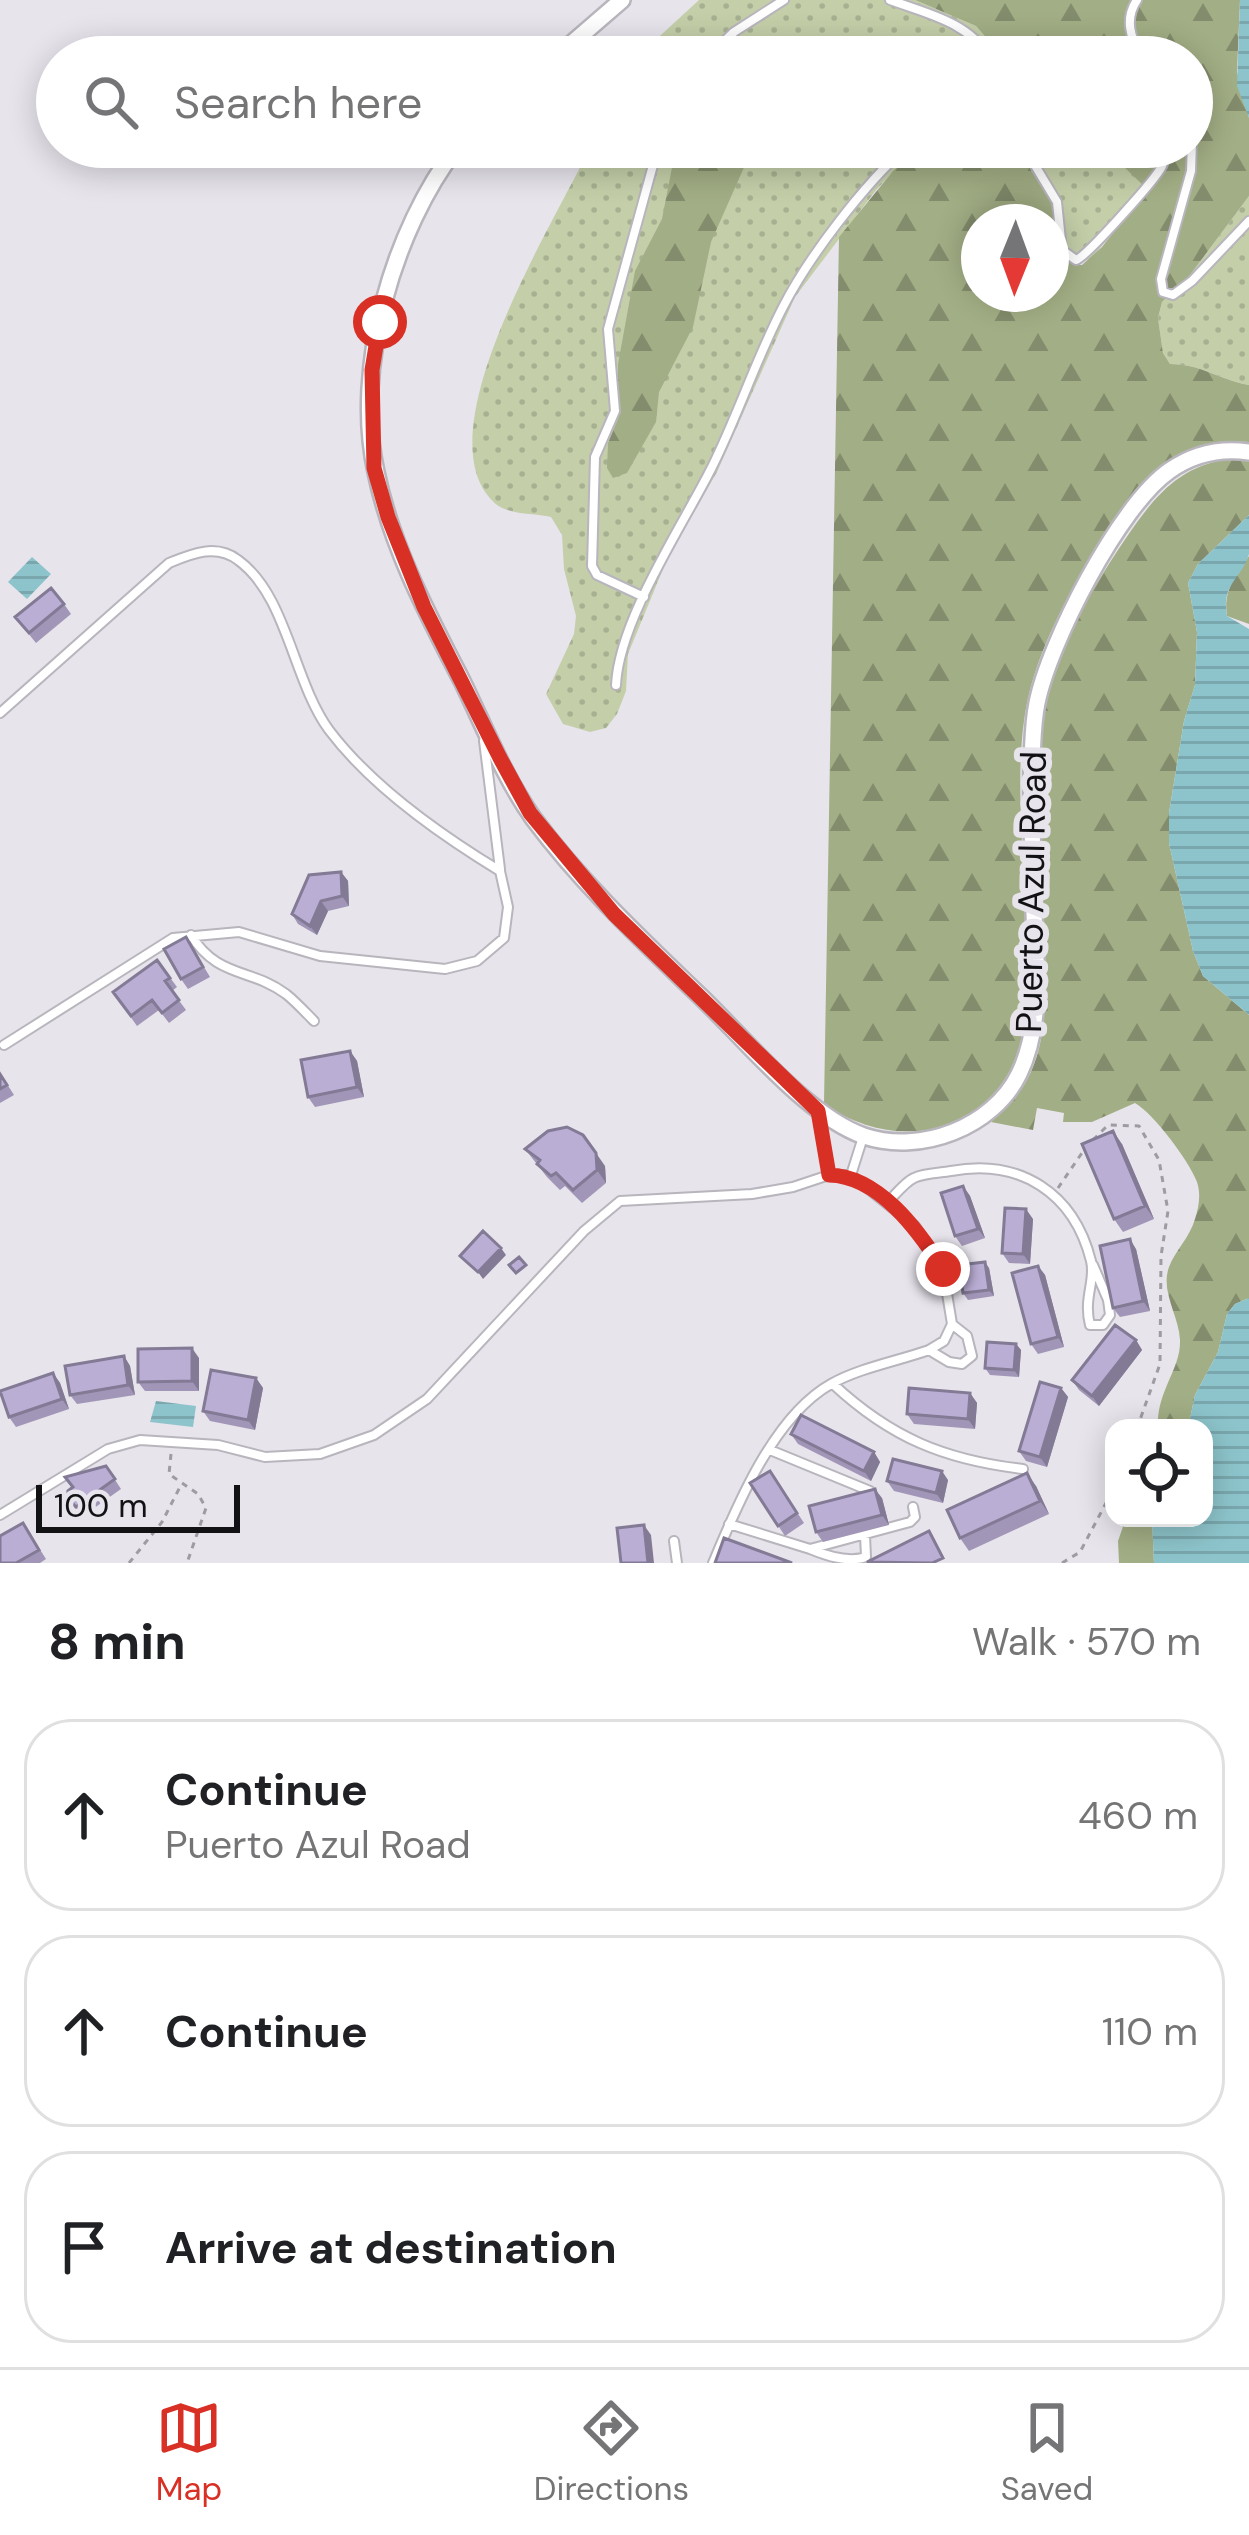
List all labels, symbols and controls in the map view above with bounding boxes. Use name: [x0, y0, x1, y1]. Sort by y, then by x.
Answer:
search box: [36, 36, 1213, 168]
icon: search: [78, 69, 144, 135]
text: Search here: [174, 73, 422, 132]
north arrow: [961, 204, 1069, 312]
route start: [353, 295, 407, 349]
street label: Puerto Azul Road: [1005, 750, 1057, 1034]
route end: [916, 1242, 970, 1296]
map controls: [1105, 1419, 1213, 1527]
button: locate: [1105, 1419, 1213, 1527]
scale bar: [36, 1479, 240, 1532]
text: 100 m: [54, 1484, 148, 1527]
text: 8 min: [48, 1608, 186, 1675]
text: Walk · 570 m: [972, 1616, 1201, 1667]
text: Continue: [165, 1760, 368, 1819]
icon: ahead: [51, 1782, 117, 1848]
text: 460 m: [1078, 1790, 1198, 1841]
text: Puerto Azul Road: [165, 1819, 471, 1870]
icon: ahead: [51, 1998, 117, 2064]
text: Continue: [165, 2002, 368, 2061]
text: 110 m: [1102, 2006, 1198, 2057]
icon: arrive: [51, 2214, 117, 2280]
text: Arrive at destination: [165, 2218, 617, 2277]
tab: Map: [156, 2395, 222, 2510]
tab: Directions: [534, 2395, 689, 2510]
tab: Saved: [1001, 2395, 1093, 2510]

